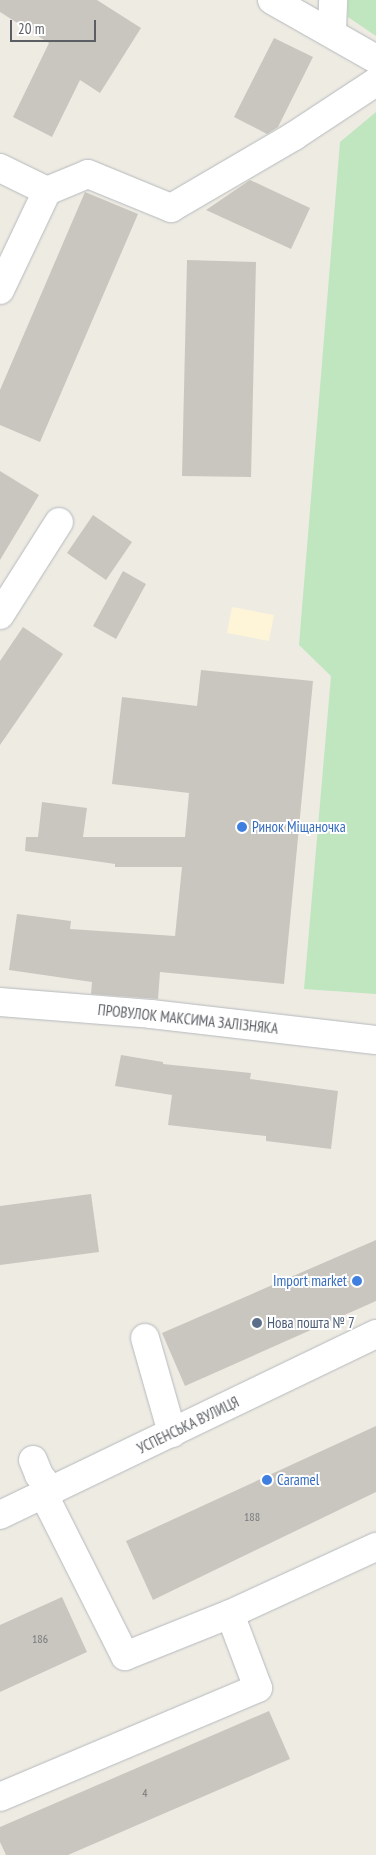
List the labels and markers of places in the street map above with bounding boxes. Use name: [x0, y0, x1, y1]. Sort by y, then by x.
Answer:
place label: Ринок Міщаночка: [252, 818, 346, 836]
marker: Ринок Міщаночка: [236, 821, 248, 833]
place label: Import market: [273, 1272, 347, 1290]
marker: Import market: [351, 1275, 363, 1287]
place label: Нова пошта № 7: [267, 1314, 355, 1332]
marker: Нова пошта № 7: [251, 1317, 263, 1329]
place label: Caramel: [277, 1471, 319, 1489]
marker: Caramel: [261, 1474, 273, 1486]

